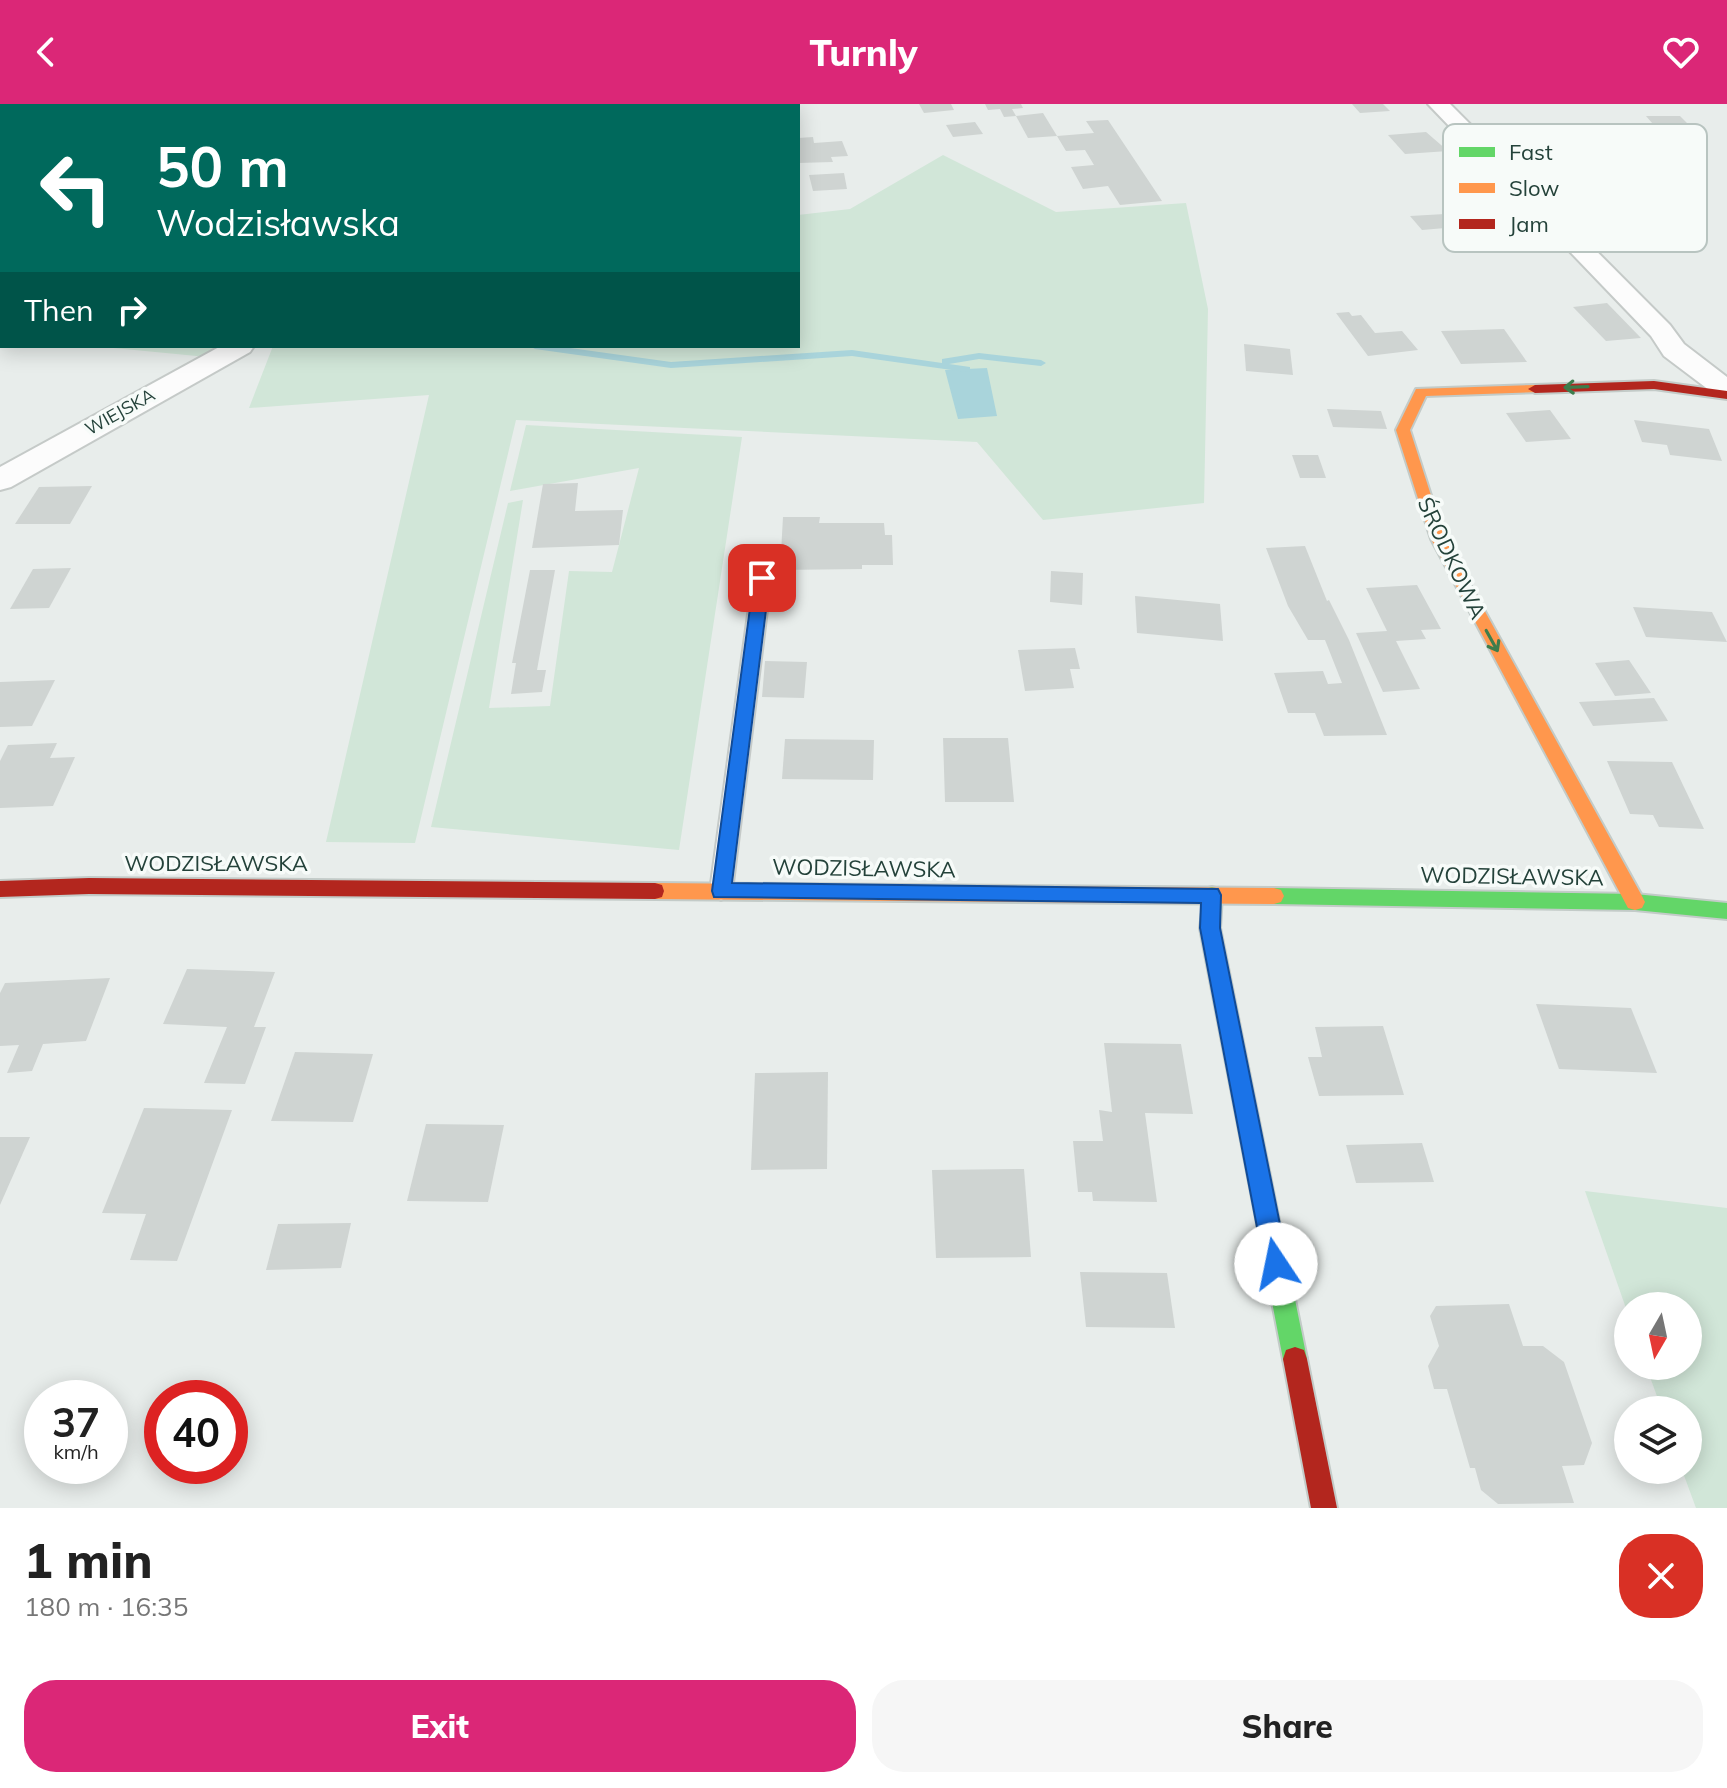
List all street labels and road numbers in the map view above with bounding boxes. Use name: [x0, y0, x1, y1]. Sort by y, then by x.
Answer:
street label: WIEJSKA: [81, 383, 159, 440]
street label: ŚRODKOWA: [1412, 492, 1492, 624]
street label: WODZISŁAWSKA: [124, 849, 308, 877]
street label: WODZISŁAWSKA: [772, 852, 956, 884]
street label: WODZISŁAWSKA: [1420, 860, 1604, 892]

